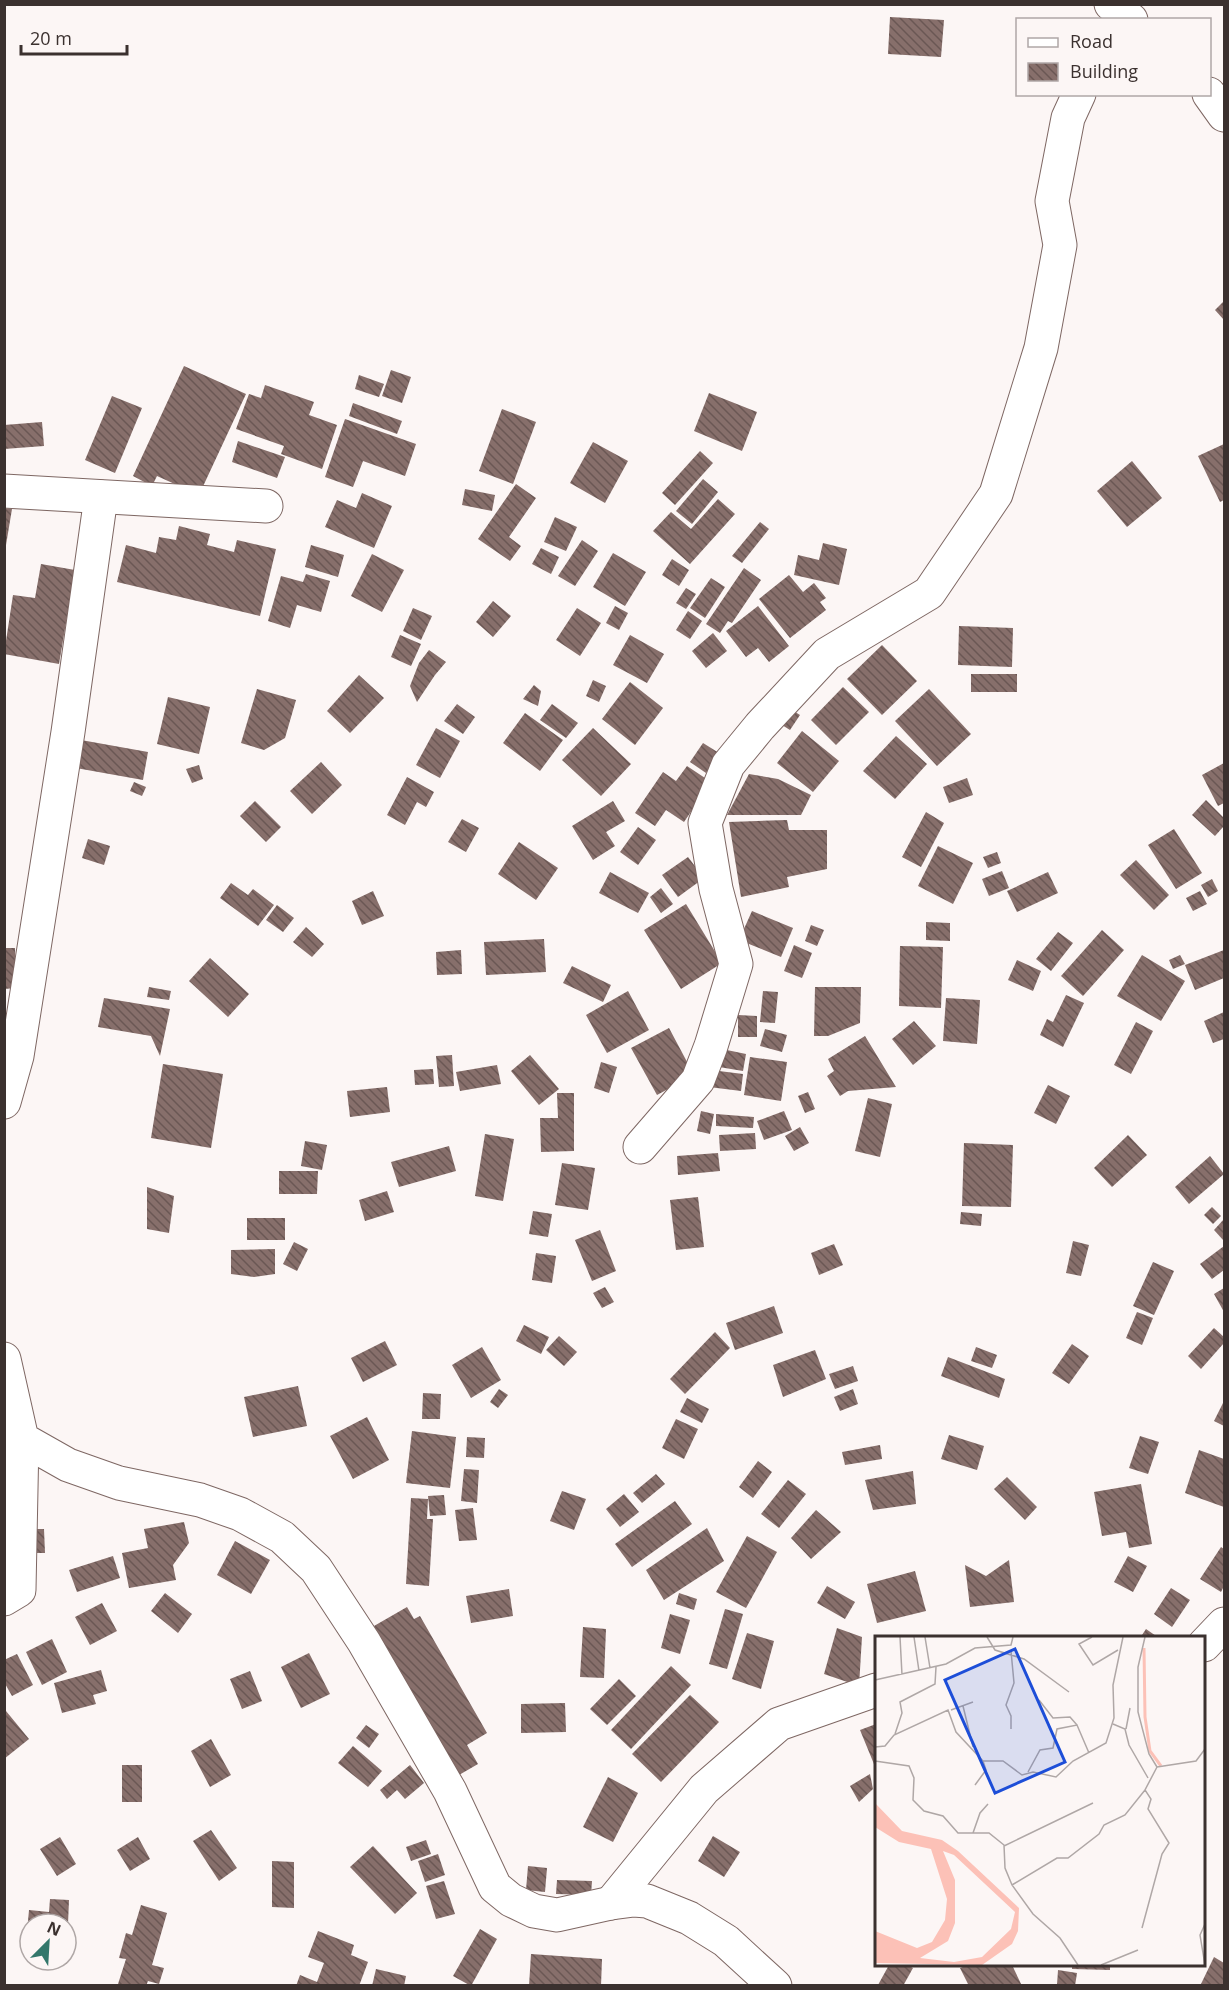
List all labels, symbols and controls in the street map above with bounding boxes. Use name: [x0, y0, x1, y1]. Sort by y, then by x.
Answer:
scale bar: [21, 18, 128, 56]
legend: [1016, 18, 1211, 96]
text: 20 m: [30, 26, 72, 50]
text: Road: [1070, 29, 1113, 53]
text: Building: [1070, 59, 1138, 83]
inset map: [875, 1636, 1205, 1966]
north arrow: [18, 1912, 78, 1972]
text: N: [44, 1916, 65, 1941]

